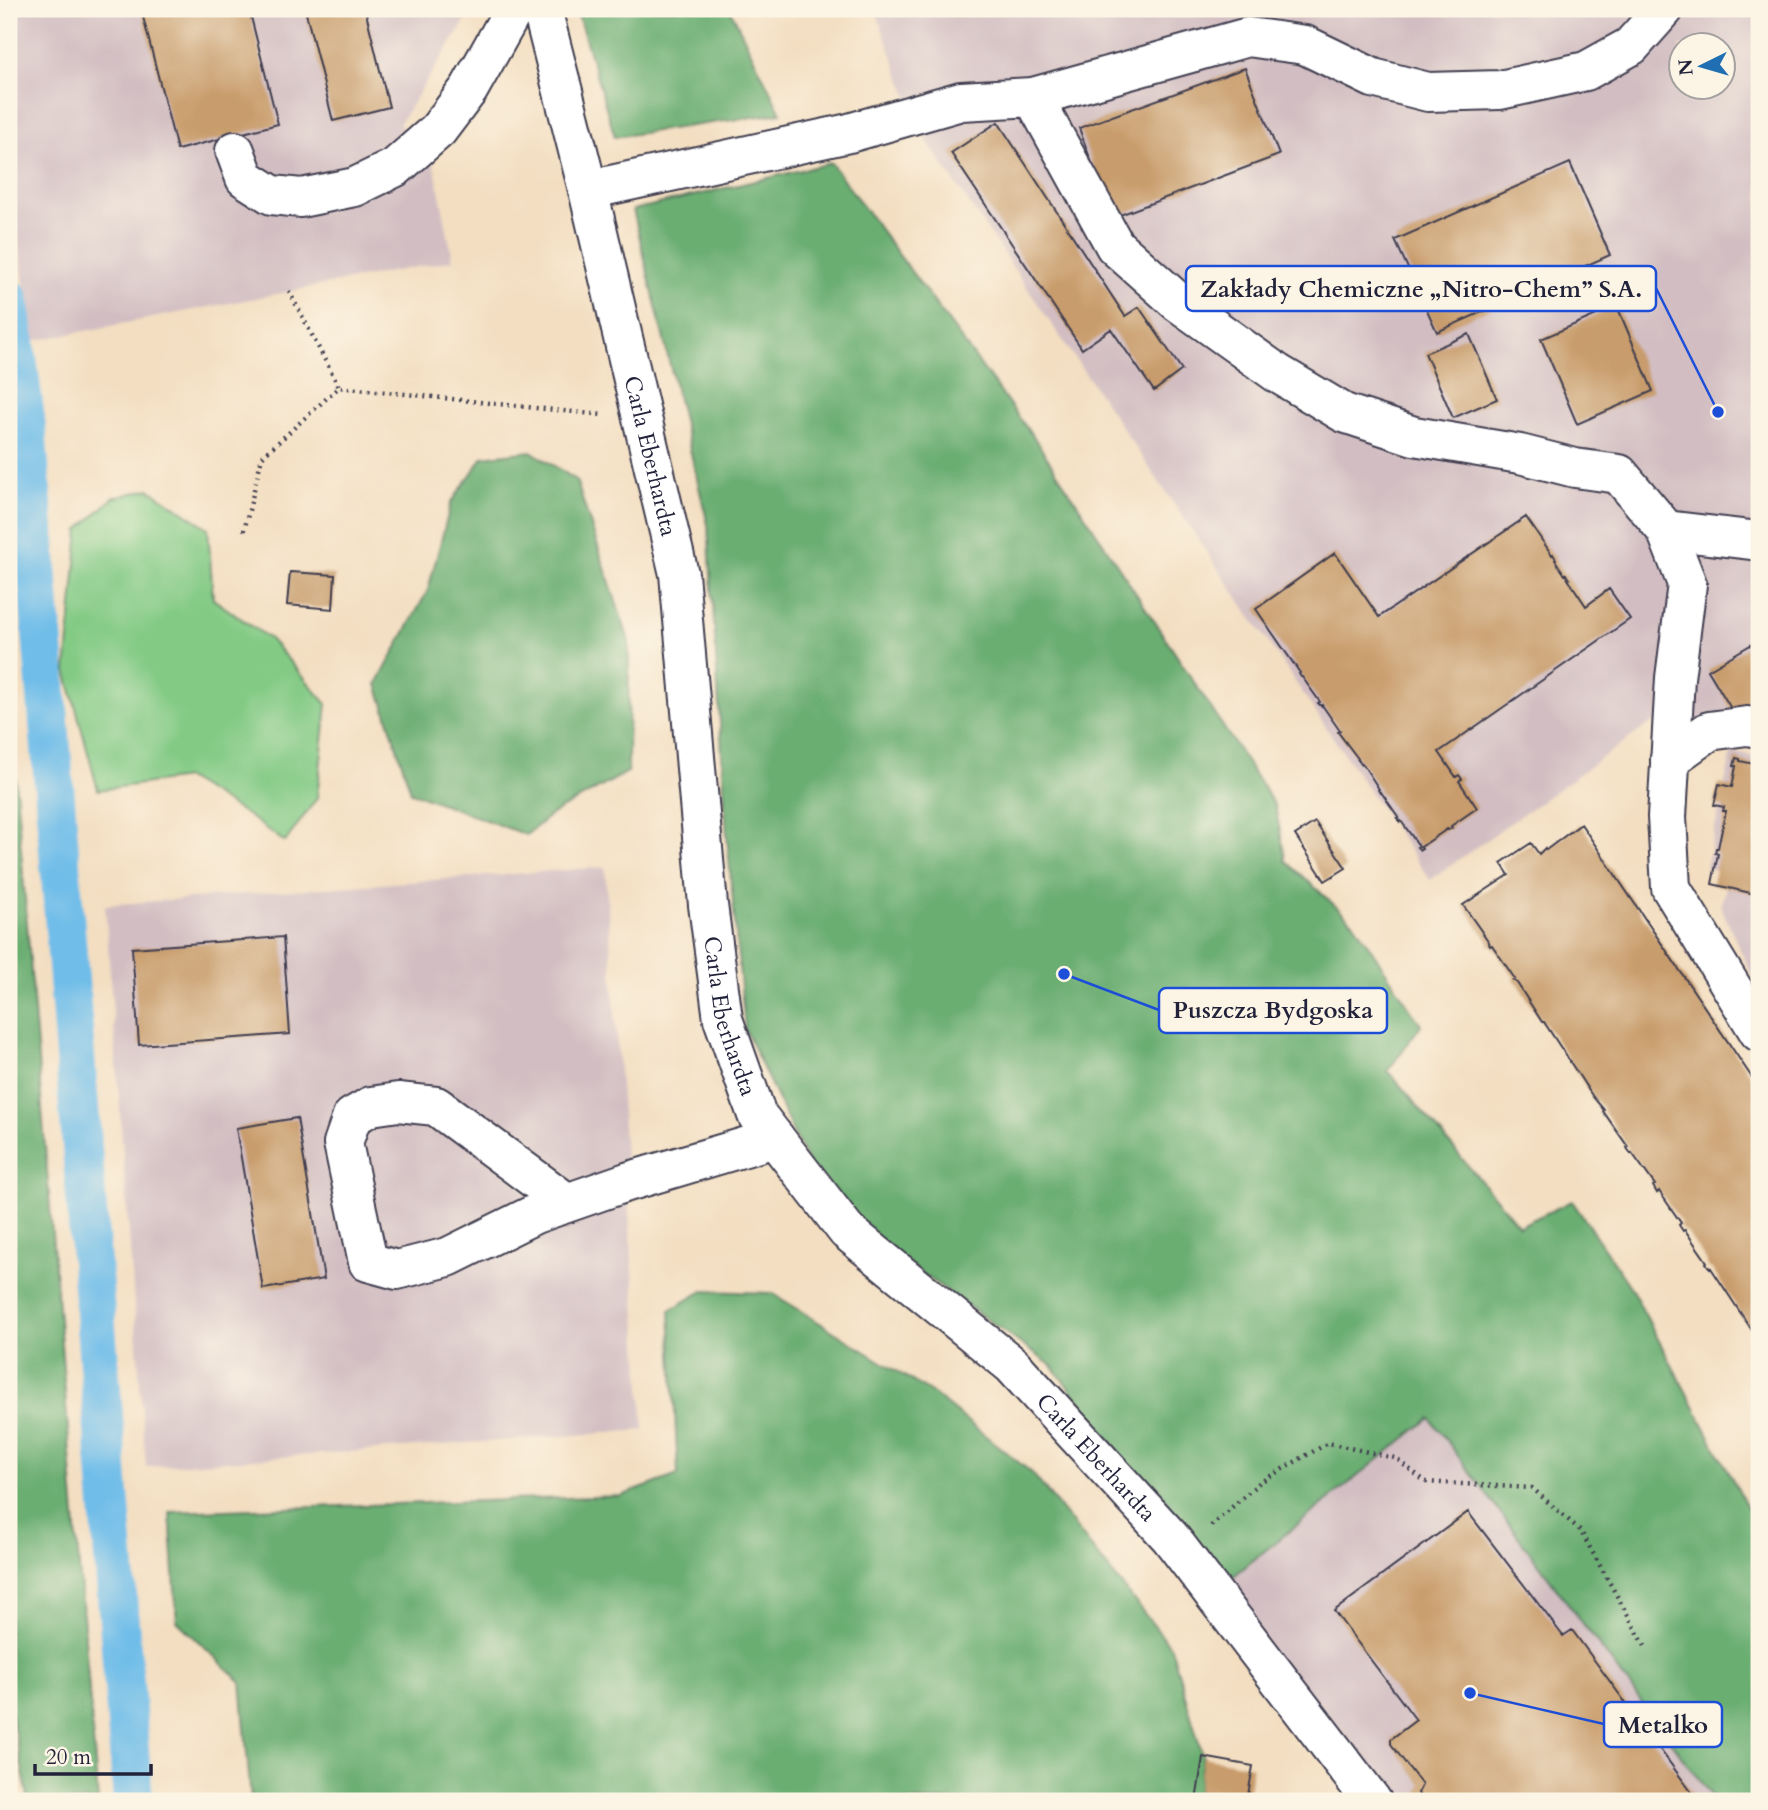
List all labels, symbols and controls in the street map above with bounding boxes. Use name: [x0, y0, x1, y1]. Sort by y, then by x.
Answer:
north arrow: [1666, 32, 1736, 102]
text: N: [1672, 58, 1700, 77]
callout: Zakłady Chemiczne „Nitro-Chem” S.A.: [1186, 266, 1656, 311]
text: Zakłady Chemiczne „Nitro-Chem” S.A.: [1200, 273, 1642, 306]
street label: Carla Eberhardta: [617, 373, 685, 539]
street label: Carla Eberhardta: [697, 934, 764, 1100]
callout: Puszcza Bydgoska: [1159, 988, 1387, 1033]
text: Puszcza Bydgoska: [1173, 994, 1373, 1027]
street label: Carla Eberhardta: [1030, 1386, 1164, 1528]
callout: Metalko: [1604, 1702, 1722, 1747]
text: Metalko: [1618, 1709, 1708, 1742]
scale bar: [35, 1733, 150, 1777]
text: 20 m: [46, 1743, 91, 1772]

